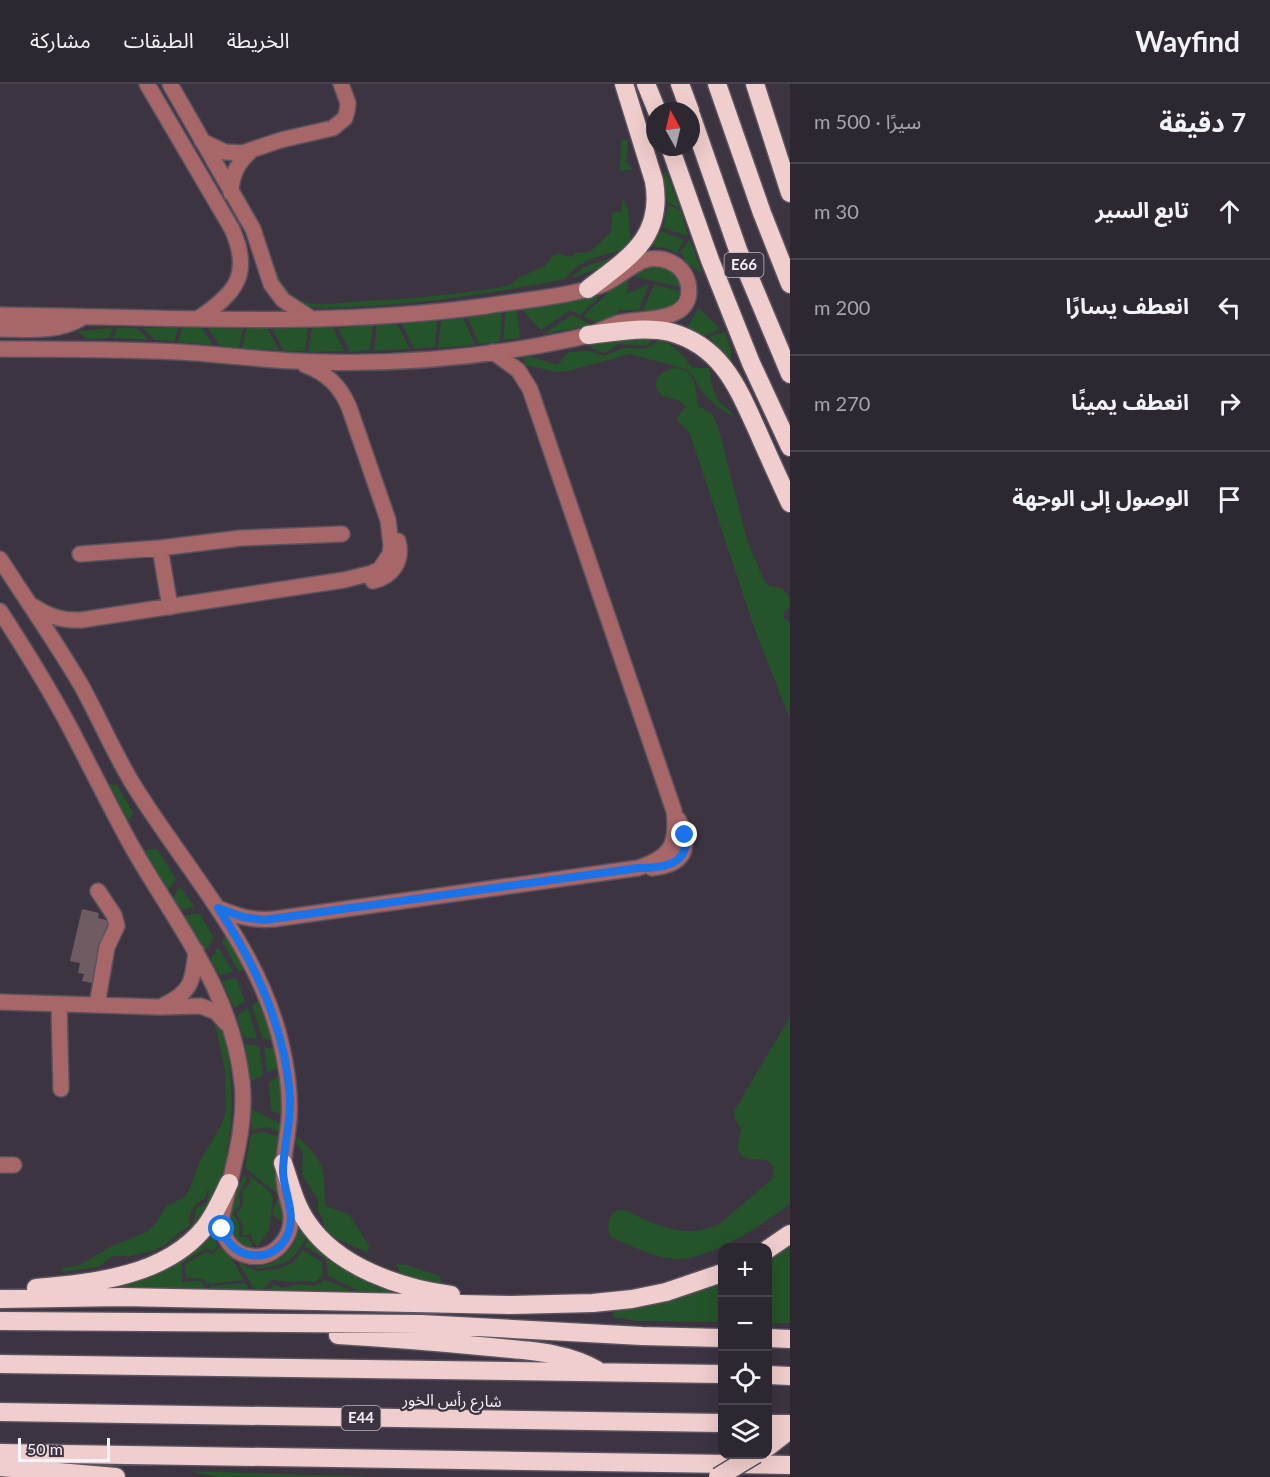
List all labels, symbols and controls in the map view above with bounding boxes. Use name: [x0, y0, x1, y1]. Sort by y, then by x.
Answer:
text: Wayfind: [1135, 24, 1240, 58]
text: مشاركة: [30, 27, 91, 52]
text: الطبقات: [124, 27, 194, 52]
text: الخريطة: [227, 27, 290, 52]
north arrow: [646, 102, 700, 156]
text: 7 دقيقة: [1159, 106, 1246, 138]
text: سيرًا · 500 m: [814, 109, 921, 133]
icon: ahead: [1213, 195, 1246, 228]
text: تابع السير: [1095, 196, 1189, 223]
text: 30 m: [814, 199, 859, 223]
road number: E66: [724, 253, 764, 277]
icon: left: [1213, 291, 1246, 324]
text: انعطف يسارًا: [1065, 292, 1189, 319]
text: 200 m: [814, 295, 870, 319]
icon: right: [1213, 387, 1246, 420]
text: انعطف يمينًا: [1071, 388, 1189, 415]
text: 270 m: [814, 391, 870, 415]
icon: arrive: [1213, 483, 1246, 516]
text: الوصول إلى الوجهة: [1012, 484, 1189, 511]
route end: [671, 821, 697, 847]
route start: [208, 1215, 234, 1241]
map controls: [718, 1243, 772, 1459]
button: +: [718, 1243, 772, 1297]
button: −: [718, 1297, 772, 1351]
button: locate: [718, 1351, 772, 1405]
street label: شارع رأس الخور: [401, 1389, 502, 1414]
button: layers: [718, 1405, 772, 1459]
road number: E44: [342, 1406, 380, 1430]
scale bar: [18, 1435, 110, 1462]
text: 50 m: [27, 1439, 63, 1458]

